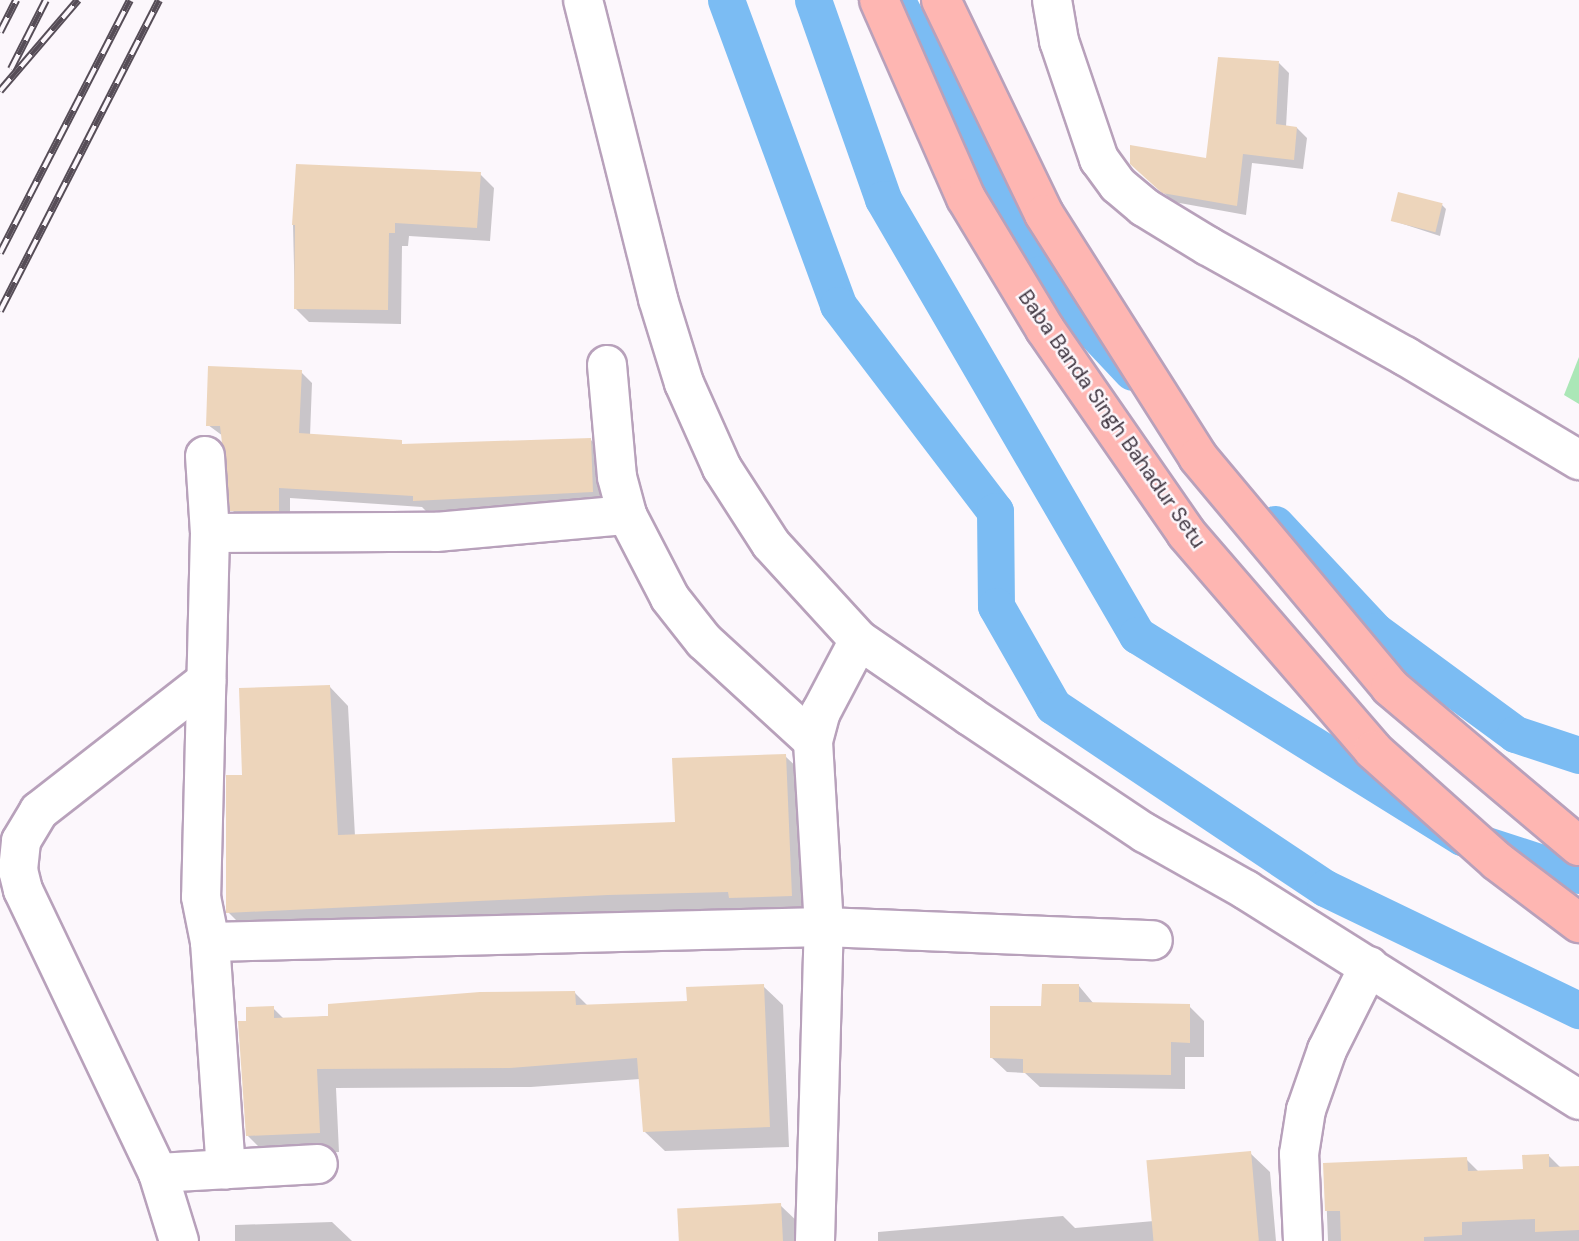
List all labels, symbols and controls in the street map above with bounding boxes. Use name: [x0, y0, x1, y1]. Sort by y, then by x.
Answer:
street label: Baba Banda Singh Bahadur Setu: [1013, 285, 1211, 553]

